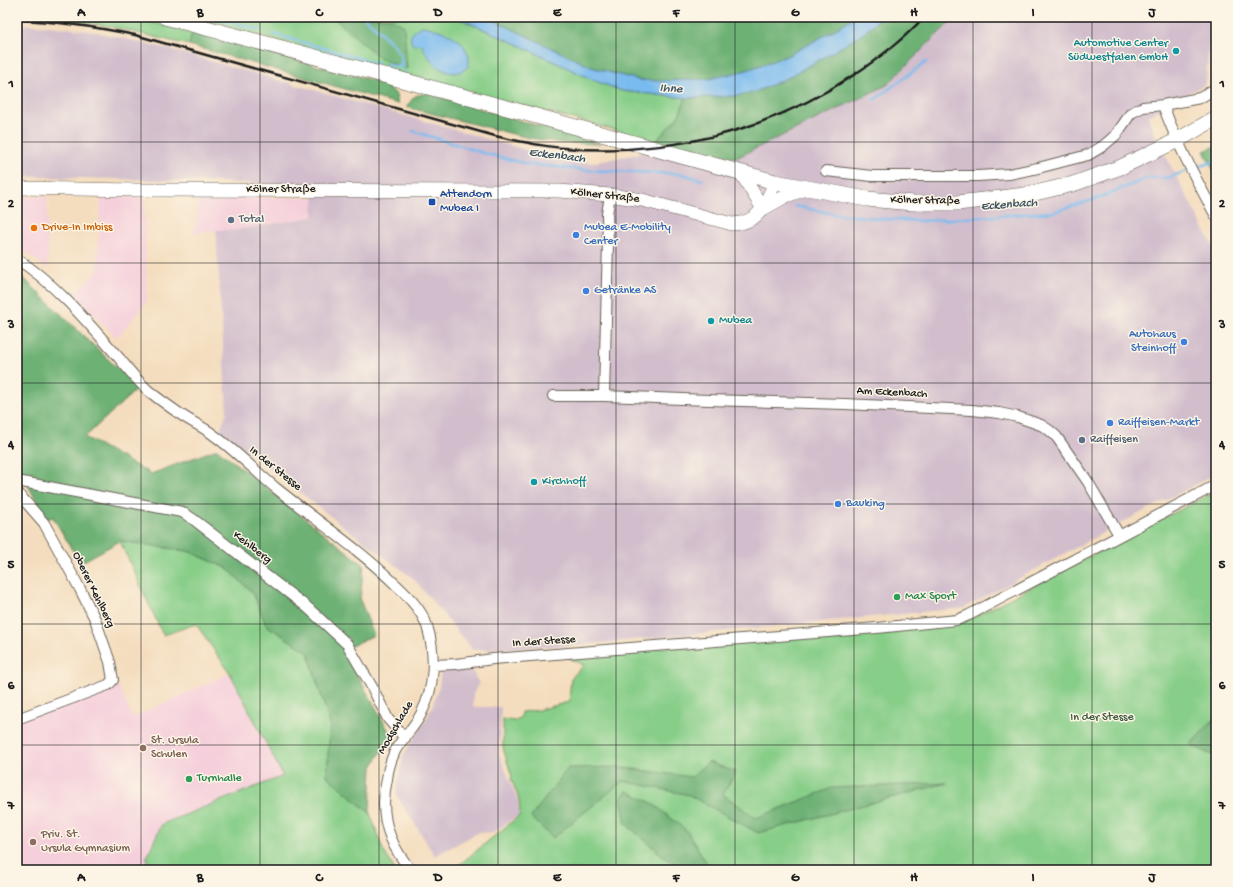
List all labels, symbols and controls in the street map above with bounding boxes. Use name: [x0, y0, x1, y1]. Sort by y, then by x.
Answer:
text: A: [76, 6, 86, 21]
text: B: [196, 6, 205, 21]
text: C: [314, 6, 324, 21]
text: D: [433, 6, 443, 21]
text: E: [553, 6, 562, 21]
text: F: [672, 6, 681, 21]
text: G: [791, 6, 800, 21]
text: H: [910, 6, 918, 21]
text: I: [1031, 6, 1035, 21]
text: J: [1148, 6, 1157, 21]
place label: Automotive Center Südwestfalen GmbH: [1068, 37, 1170, 65]
marker: Automotive Center Südwestfalen GmbH: [1171, 46, 1181, 56]
text: 1: [7, 77, 14, 92]
text: 1: [1218, 77, 1225, 92]
water label: Ihne: [659, 81, 684, 97]
water label: Eckenbach: [528, 145, 587, 167]
street label: Kölner Straße: [246, 183, 316, 197]
street label: Kölner Straße: [570, 185, 641, 207]
place label: Attendorn Mubea I: [440, 188, 492, 216]
street label: Kölner Straße: [890, 193, 961, 209]
water label: Eckenbach: [980, 195, 1039, 214]
text: 2: [8, 197, 15, 212]
marker: Attendorn Mubea I: [427, 197, 437, 207]
text: 2: [1219, 197, 1226, 212]
place label: Total: [238, 213, 264, 227]
marker: Total: [226, 215, 236, 225]
place label: Drive-In Imbiss: [41, 221, 113, 235]
place label: Mubea E-Mobility Center: [584, 221, 671, 249]
marker: Drive-In Imbiss: [29, 223, 39, 233]
marker: Mubea E-Mobility Center: [571, 230, 581, 240]
place label: Getränke AS: [594, 284, 657, 298]
marker: Getränke AS: [581, 286, 591, 296]
place label: Mubea: [719, 314, 752, 328]
marker: Mubea: [706, 316, 716, 326]
text: 3: [7, 318, 15, 333]
text: 3: [1218, 318, 1226, 333]
place label: Autohaus Steinhoff: [1129, 328, 1177, 356]
marker: Autohaus Steinhoff: [1179, 337, 1189, 347]
street label: Am Eckenbach: [856, 384, 928, 402]
place label: Raiffeisen-Markt: [1118, 416, 1200, 430]
marker: Raiffeisen-Markt: [1105, 418, 1115, 428]
place label: Raiffeisen: [1090, 433, 1138, 447]
marker: Raiffeisen: [1077, 435, 1087, 445]
text: 4: [7, 438, 15, 453]
text: 4: [1218, 438, 1226, 453]
street label: In der Stesse: [246, 444, 305, 495]
place label: Kirchhoff: [542, 475, 587, 489]
marker: Kirchhoff: [529, 477, 539, 487]
place label: Bauking: [845, 497, 885, 511]
marker: Bauking: [833, 499, 843, 509]
street label: Kehlberg: [230, 528, 274, 568]
street label: Oberer Kehlberg: [69, 550, 118, 630]
text: 5: [8, 558, 15, 573]
text: 5: [1219, 558, 1226, 573]
place label: Max Sport: [905, 590, 957, 604]
marker: Max Sport: [892, 592, 902, 602]
street label: In der Stesse: [512, 633, 577, 651]
text: 6: [8, 679, 15, 694]
text: 6: [1219, 679, 1226, 694]
street label: Modschlade: [375, 698, 417, 757]
park label: In der Stesse: [1070, 711, 1135, 725]
place label: St. Ursula Schulen: [151, 734, 199, 762]
marker: St. Ursula Schulen: [138, 743, 148, 753]
place label: Turnhalle: [196, 772, 243, 786]
marker: Turnhalle: [184, 774, 194, 784]
text: 7: [7, 799, 16, 814]
text: 7: [1218, 799, 1227, 814]
place label: Priv. St. Ursula Gymnasium: [40, 828, 130, 856]
marker: Priv. St. Ursula Gymnasium: [28, 837, 38, 847]
text: A: [76, 871, 86, 886]
text: B: [196, 871, 205, 886]
text: C: [314, 871, 324, 886]
text: D: [433, 871, 443, 886]
text: E: [553, 871, 562, 886]
text: F: [672, 871, 681, 886]
text: G: [791, 871, 800, 886]
text: H: [910, 871, 918, 886]
text: I: [1031, 871, 1035, 886]
text: J: [1148, 871, 1157, 886]

